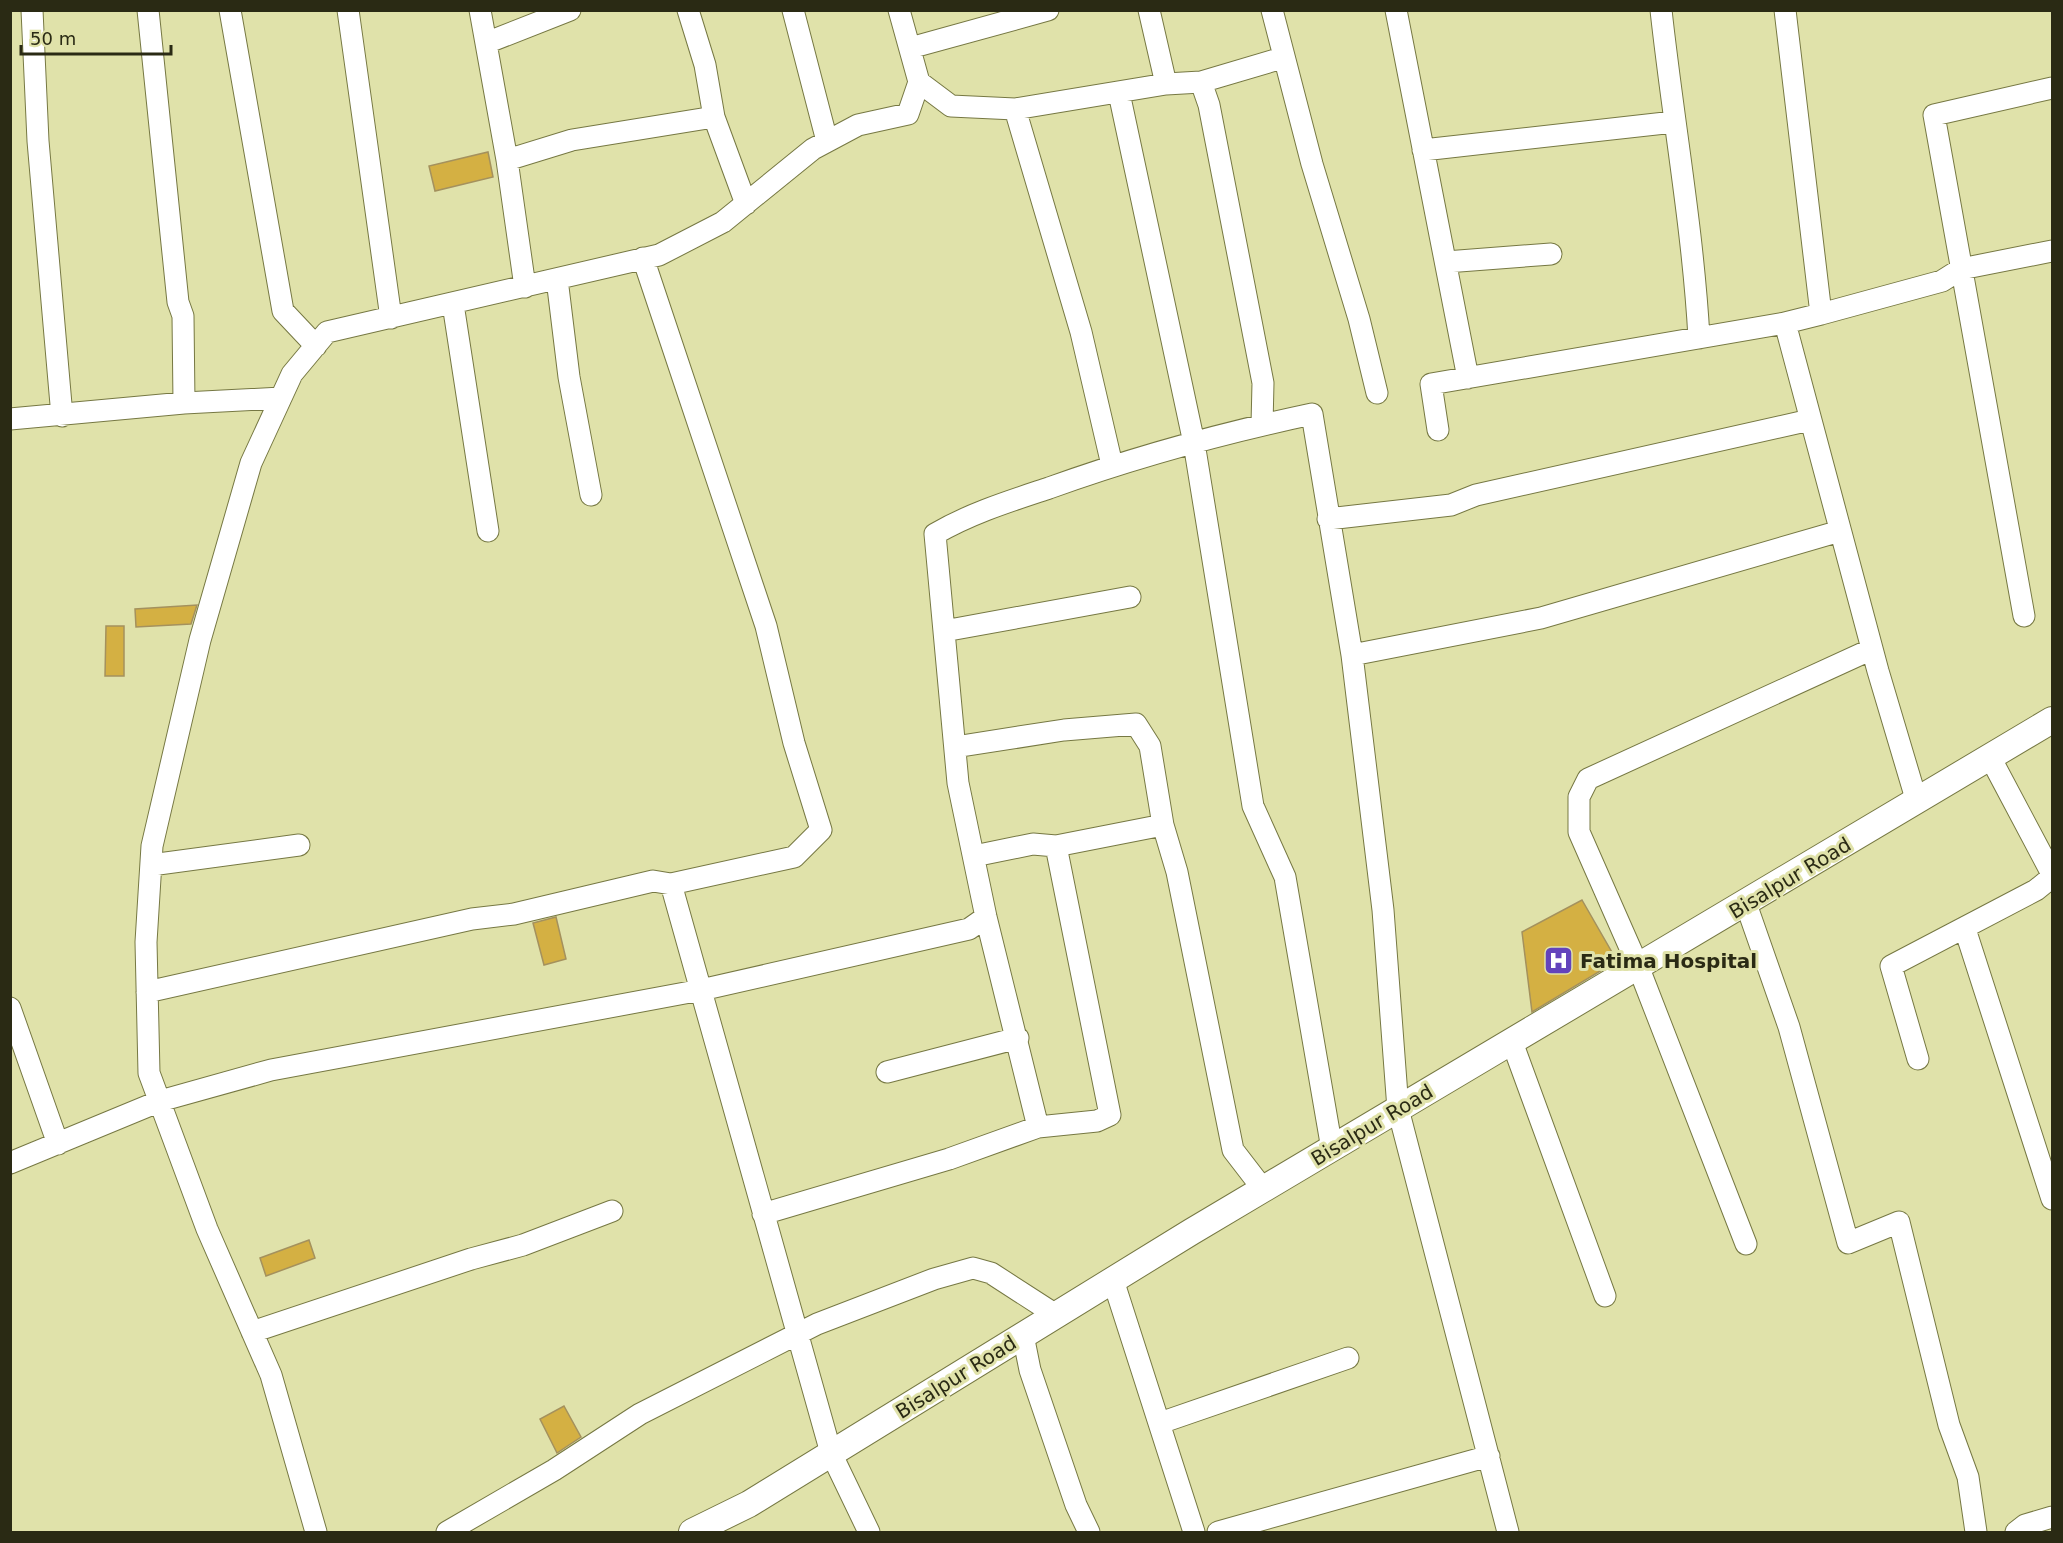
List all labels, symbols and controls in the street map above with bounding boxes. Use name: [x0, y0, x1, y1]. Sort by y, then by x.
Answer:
scale bar: [21, 18, 171, 56]
text: 50 m: [30, 28, 76, 49]
street label: Bisalpur Road: [1725, 832, 1855, 924]
hospital icon: Fatima Hospital: [1543, 945, 1575, 977]
place label: Fatima Hospital: [1580, 949, 1757, 973]
street label: Bisalpur Road: [1307, 1079, 1437, 1171]
street label: Bisalpur Road: [891, 1330, 1021, 1424]

